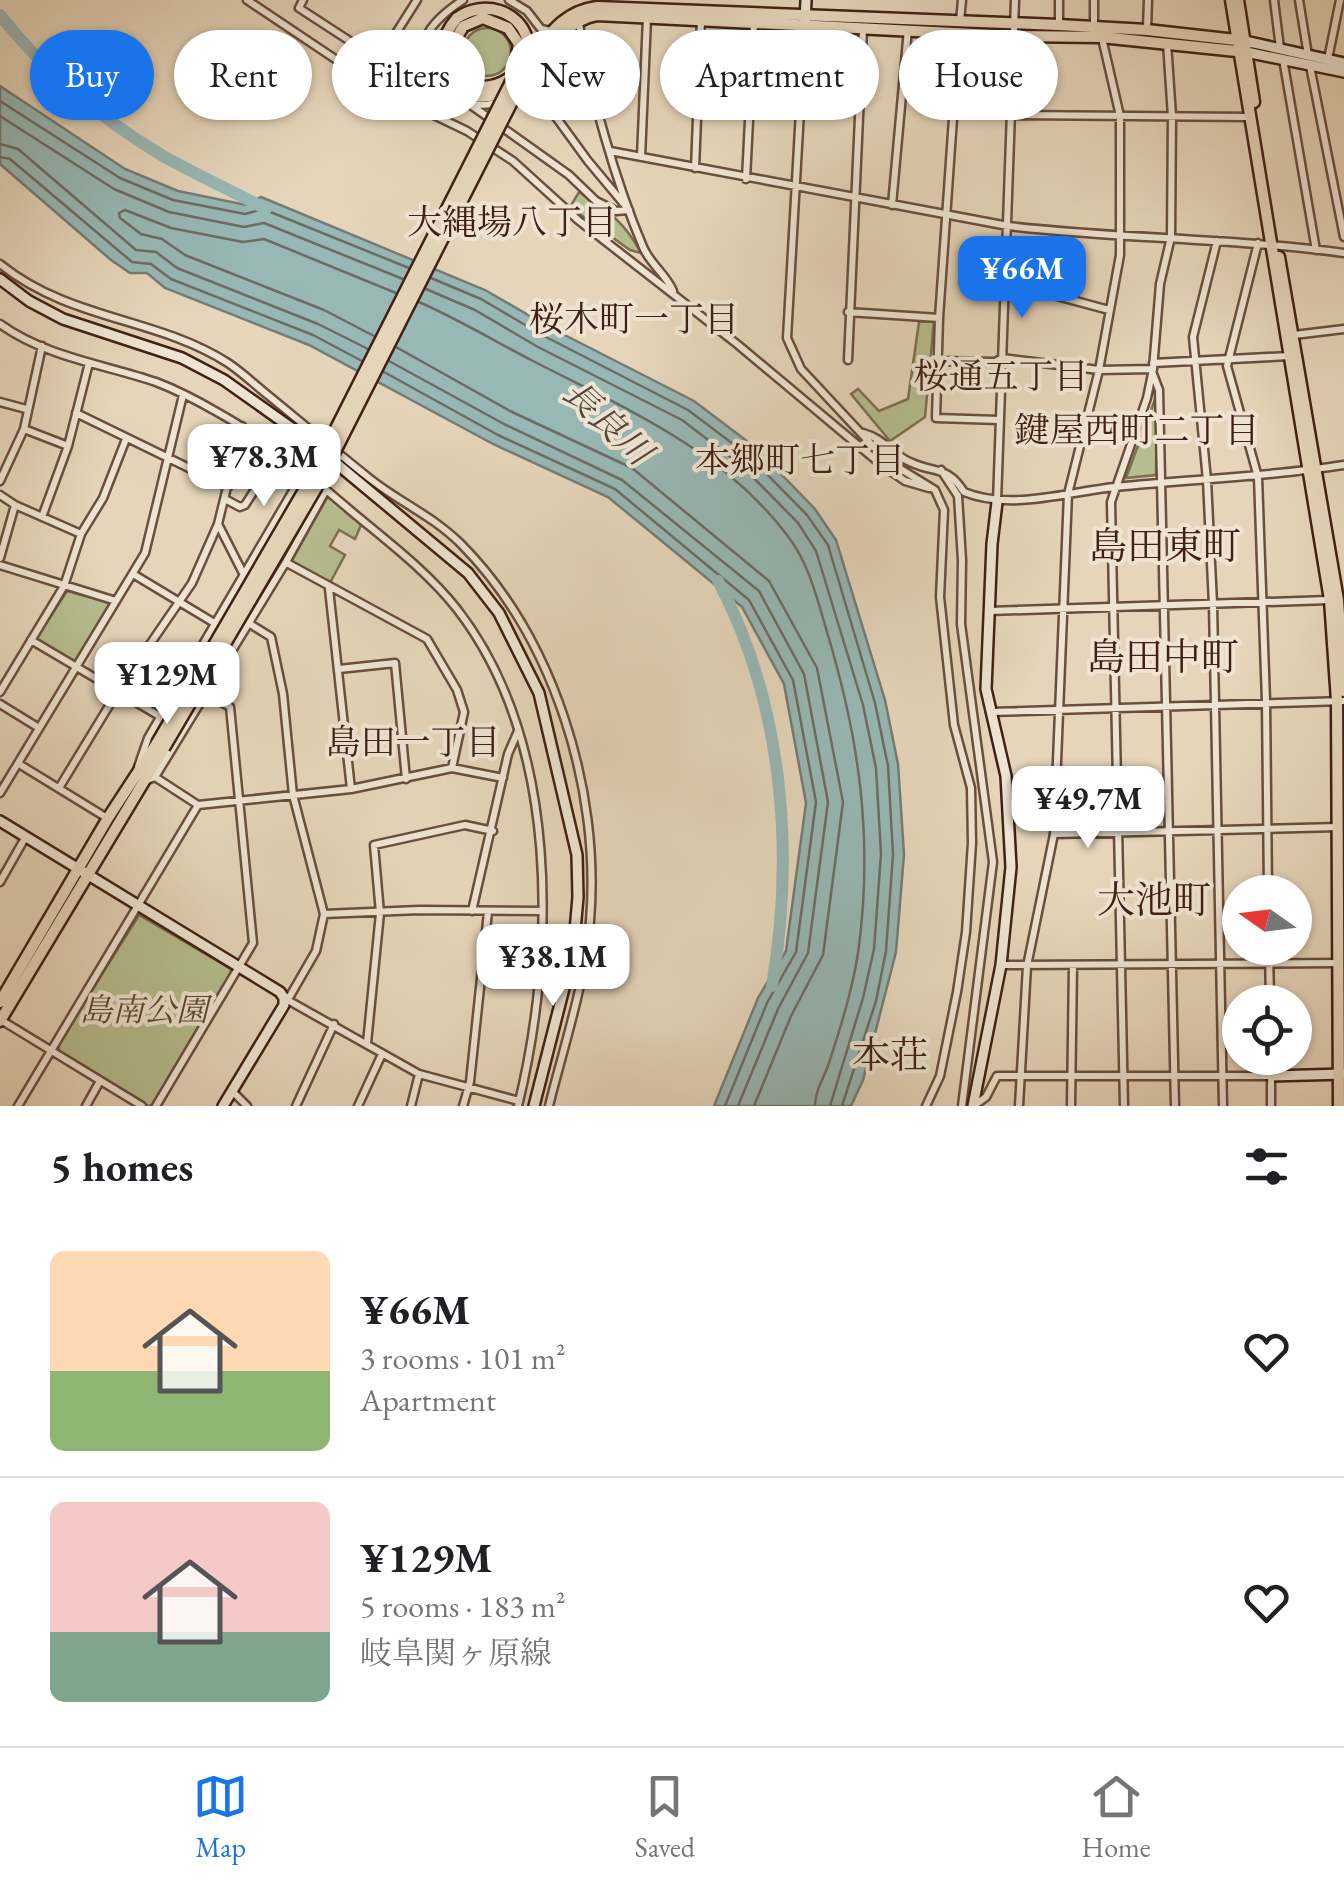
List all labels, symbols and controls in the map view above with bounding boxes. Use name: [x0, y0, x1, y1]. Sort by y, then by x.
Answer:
chip: Buy: [30, 30, 154, 120]
chip: Rent: [174, 30, 312, 120]
chip: Filters: [332, 30, 485, 120]
chip: New: [505, 30, 640, 120]
chip: Apartment: [660, 30, 879, 120]
chip: House: [899, 30, 1058, 120]
district label: 大縄場八丁目: [407, 199, 617, 244]
pin: ¥66M: [963, 236, 1081, 321]
text: ¥66M: [980, 247, 1064, 289]
district label: 桜木町一丁目: [529, 296, 739, 341]
district label: 桜通五丁目: [913, 353, 1089, 398]
water label: 長良川: [554, 370, 665, 477]
district label: 鍵屋西町二丁目: [1014, 407, 1260, 452]
pin: ¥78.3M: [183, 424, 345, 509]
text: ¥78.3M: [210, 435, 318, 477]
district label: 本郷町七丁目: [695, 437, 905, 482]
district label: 島田東町: [1089, 521, 1241, 570]
district label: 島田中町: [1087, 632, 1239, 681]
pin: ¥129M: [97, 642, 237, 727]
text: ¥129M: [116, 653, 218, 695]
district label: 島田一丁目: [325, 719, 501, 764]
pin: ¥49.7M: [1007, 766, 1169, 851]
text: ¥49.7M: [1034, 777, 1142, 819]
district label: 大池町: [1097, 875, 1211, 924]
north arrow: [1222, 875, 1312, 965]
map controls: [1222, 875, 1312, 1075]
pin: ¥38.1M: [472, 924, 634, 1009]
text: ¥38.1M: [499, 935, 607, 977]
button: locate: [1222, 985, 1312, 1075]
park label: 島南公園: [80, 989, 213, 1031]
district label: 本荘: [852, 1030, 928, 1079]
text: 5 homes: [50, 1139, 193, 1194]
icon: filters: [1239, 1139, 1294, 1194]
text: ¥66M: [360, 1282, 470, 1337]
icon: home: [130, 1291, 250, 1411]
icon: heart: [1239, 1324, 1294, 1379]
text: 3 rooms · 101 m²: [360, 1337, 566, 1379]
text: Apartment: [360, 1379, 496, 1421]
text: ¥129M: [360, 1530, 493, 1585]
icon: home: [130, 1542, 250, 1662]
icon: heart: [1239, 1575, 1294, 1630]
text: 5 rooms · 183 m²: [360, 1585, 566, 1627]
text: 岐阜関ヶ原線: [360, 1632, 552, 1674]
tab: Map: [193, 1769, 248, 1865]
tab: Saved: [635, 1769, 695, 1865]
tab: Home: [1081, 1769, 1151, 1865]

